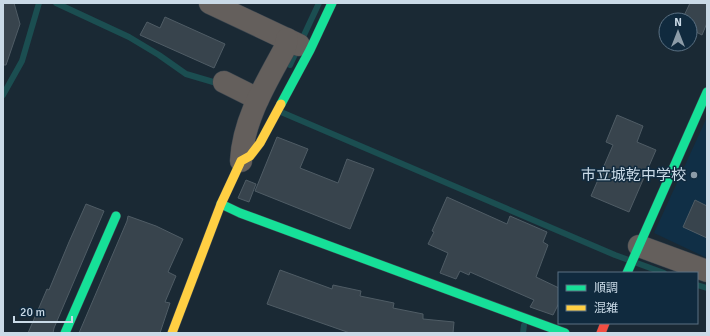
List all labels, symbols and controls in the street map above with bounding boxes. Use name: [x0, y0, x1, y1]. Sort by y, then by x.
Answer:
north arrow: [658, 12, 698, 52]
text: N: [674, 16, 682, 29]
place label: 市立城乾中学校: [581, 166, 686, 184]
marker: 市立城乾中学校: [689, 170, 699, 180]
legend: [558, 272, 698, 324]
text: 順調: [594, 281, 618, 296]
scale bar: [14, 298, 72, 324]
text: 混雑: [594, 301, 618, 316]
text: 20 m: [20, 305, 45, 320]

